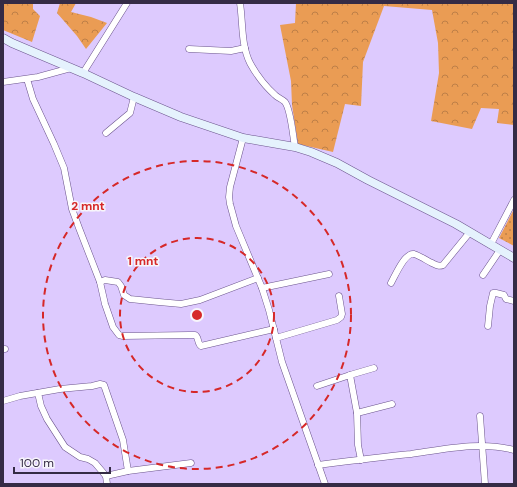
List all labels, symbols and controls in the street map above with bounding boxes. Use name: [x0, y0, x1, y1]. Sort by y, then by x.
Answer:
text: 2 mnt: [71, 198, 105, 214]
text: 1 mnt: [127, 253, 159, 269]
centre of rings: [190, 308, 204, 322]
scale bar: [14, 449, 110, 475]
text: 100 m: [20, 455, 54, 471]

